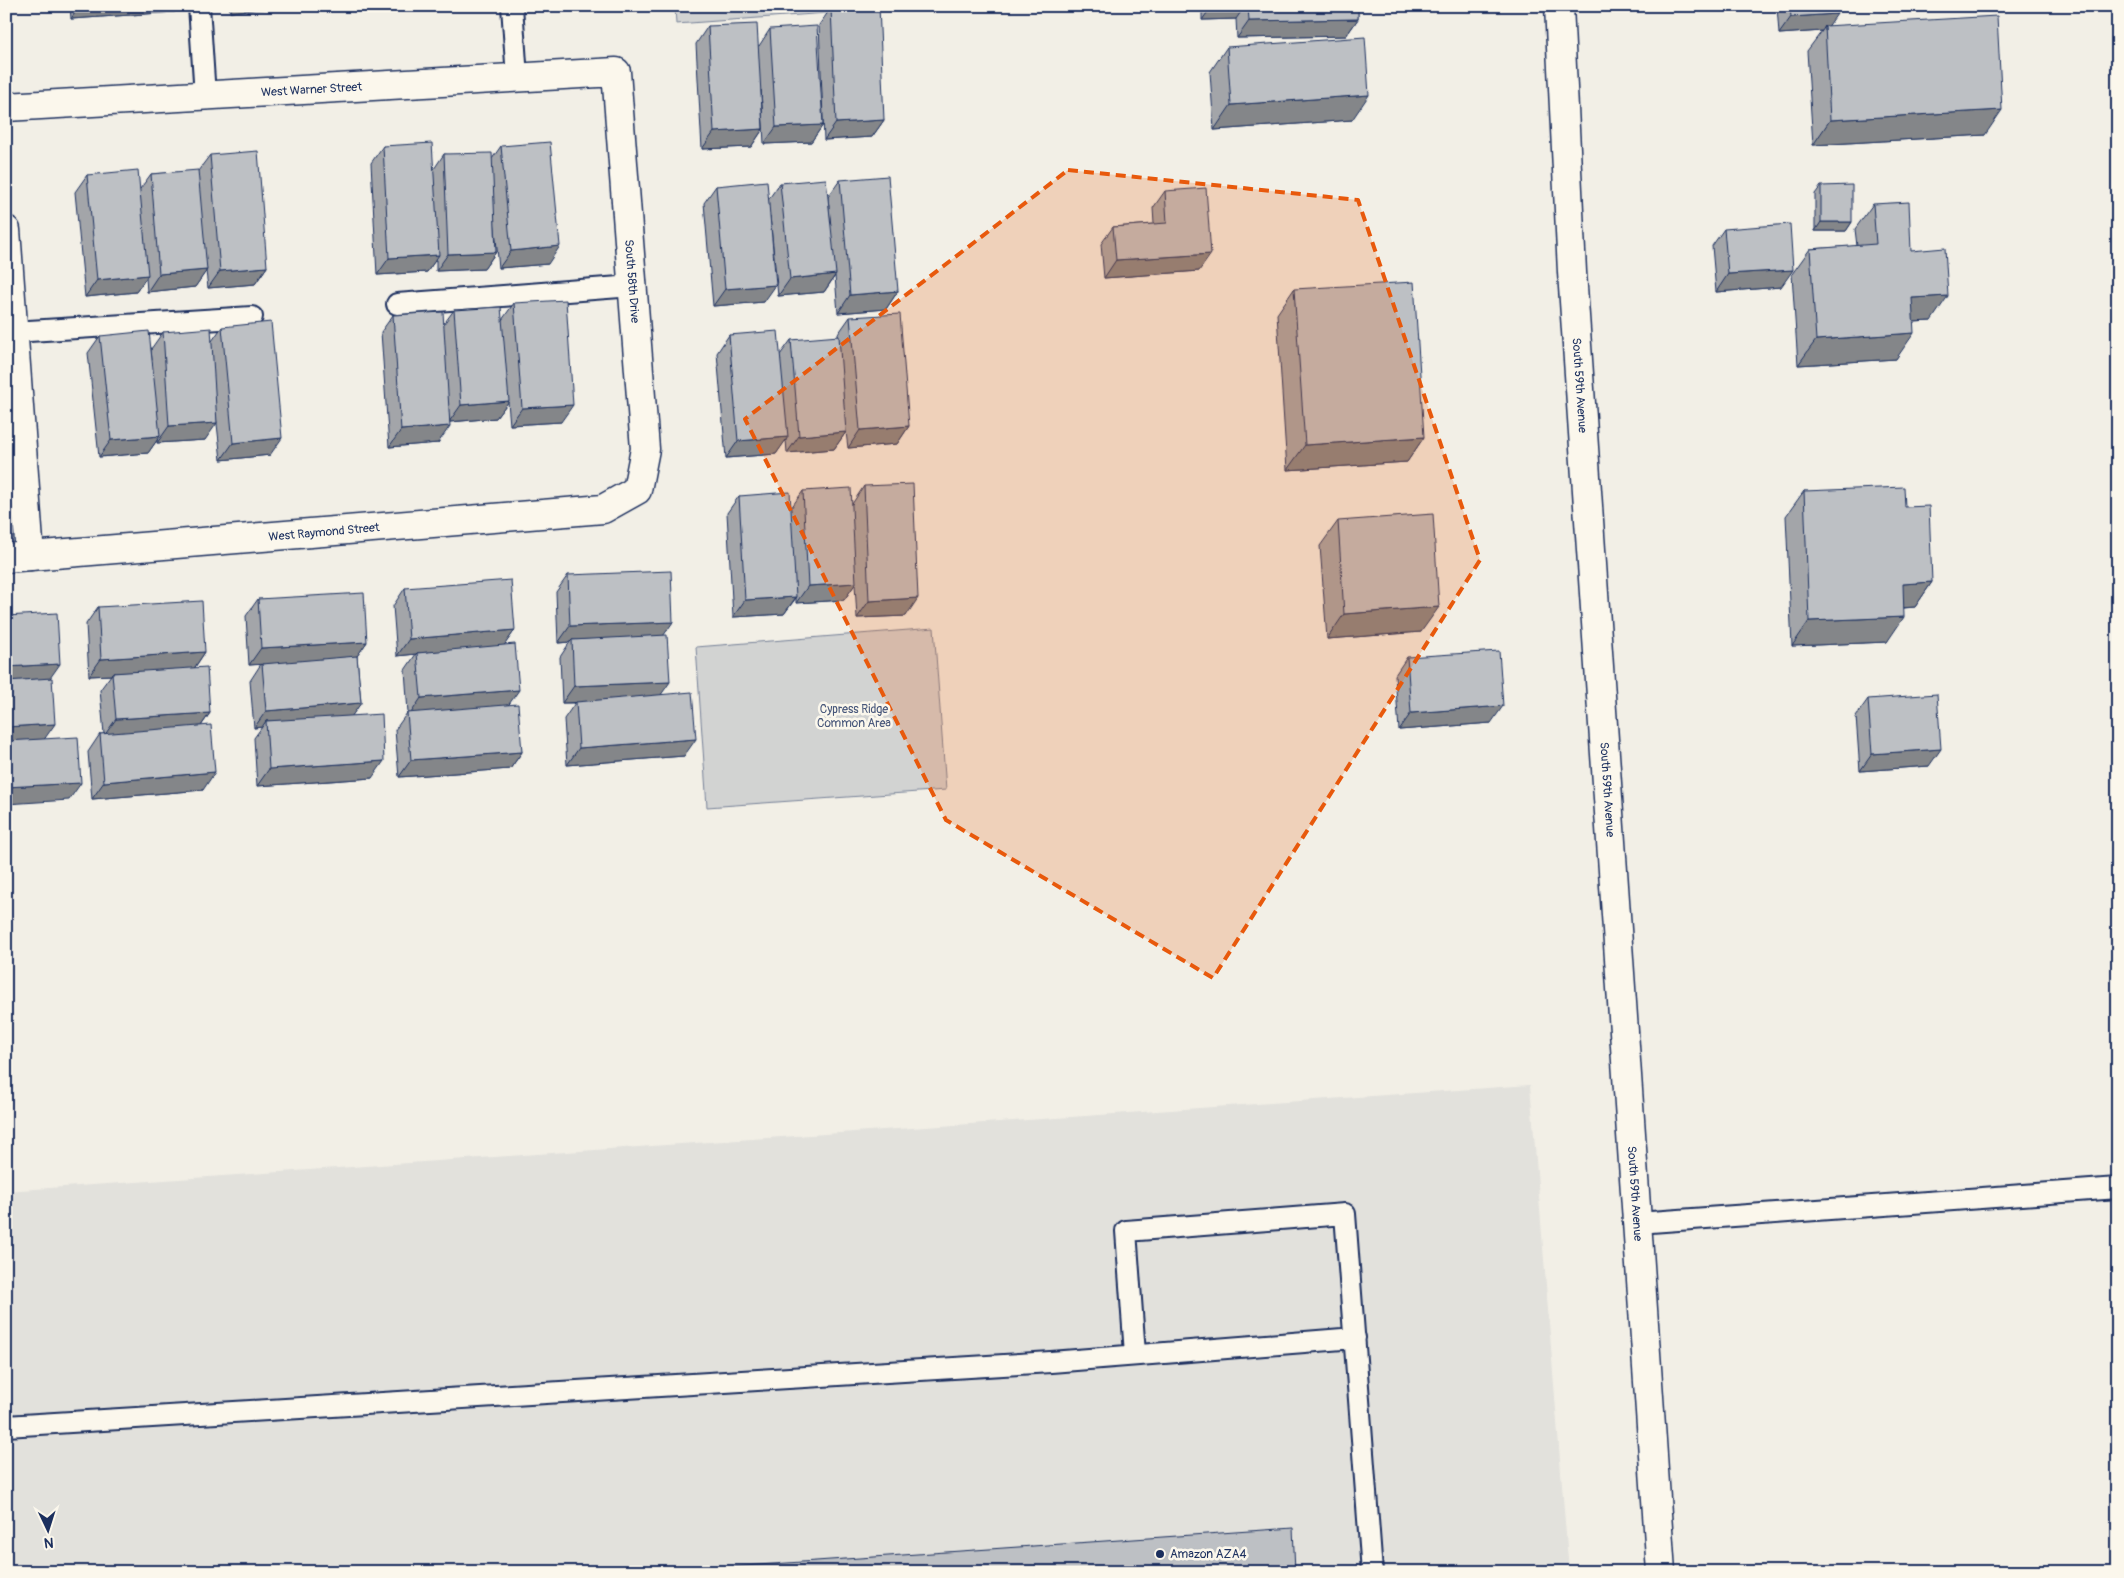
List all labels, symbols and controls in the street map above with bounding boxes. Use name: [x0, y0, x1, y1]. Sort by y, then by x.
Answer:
street label: West Warner Street: [261, 80, 363, 100]
street label: South 58th Drive: [621, 239, 642, 324]
street label: South 59th Avenue: [1569, 337, 1590, 434]
street label: West Raymond Street: [268, 520, 380, 545]
park label: Cypress Ridge Common Area: [817, 702, 891, 731]
street label: South 59th Avenue: [1596, 741, 1618, 838]
street label: South 59th Avenue: [1624, 1145, 1645, 1242]
north arrow: [22, 1506, 72, 1556]
text: N: [44, 1534, 54, 1551]
place label: Amazon AZA4: [1170, 1547, 1247, 1562]
marker: Amazon AZA4: [1154, 1548, 1166, 1560]

